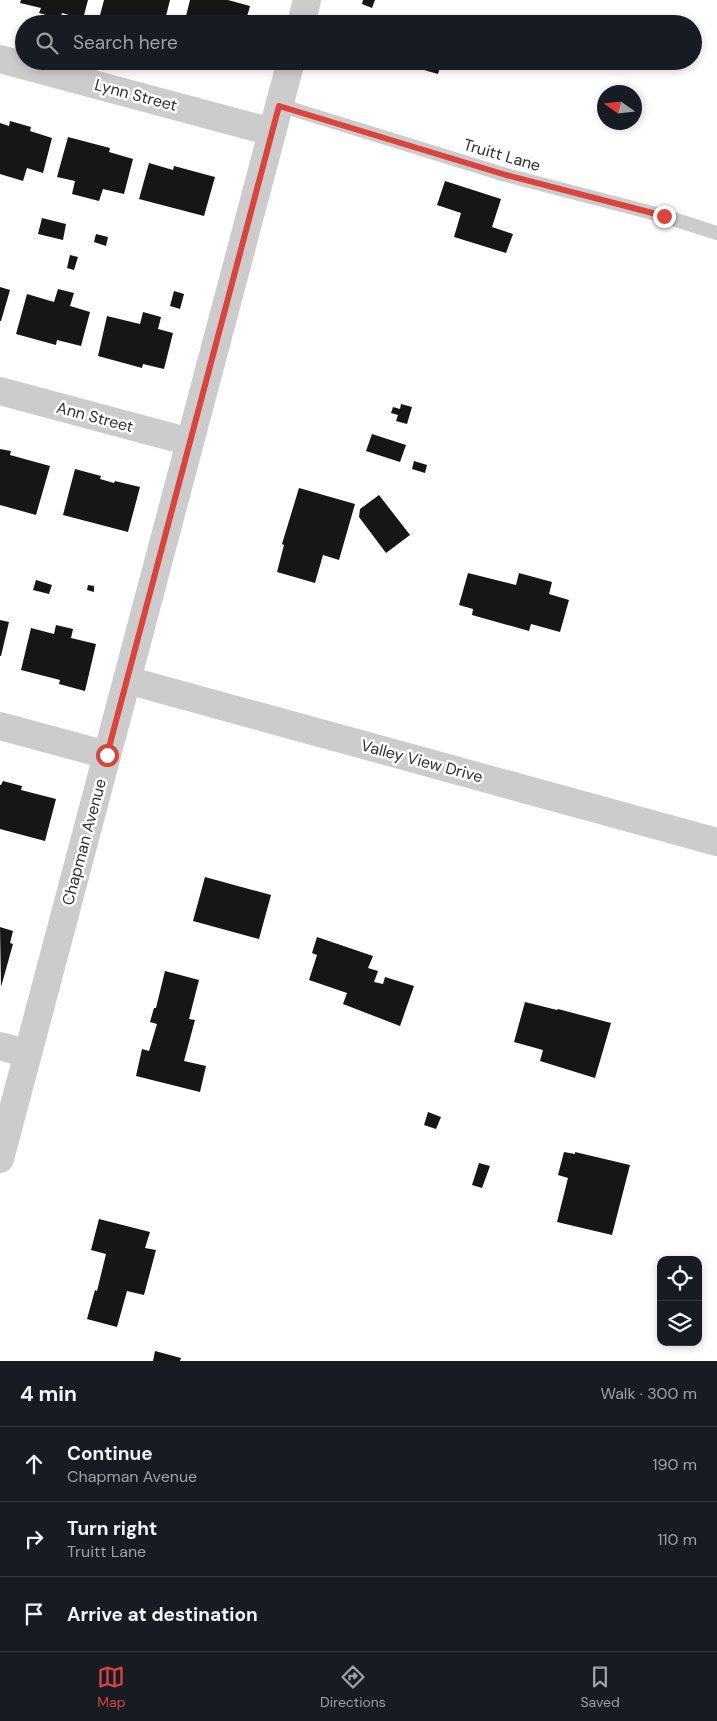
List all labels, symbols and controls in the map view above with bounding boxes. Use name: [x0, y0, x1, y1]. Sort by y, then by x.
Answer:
search box: [15, 15, 702, 70]
icon: search: [33, 29, 61, 57]
text: Search here: [73, 30, 178, 55]
street label: Lynn Street: [93, 74, 179, 116]
north arrow: [597, 85, 642, 130]
street label: Truitt Lane: [461, 134, 543, 176]
route end: [653, 205, 676, 228]
street label: Ann Street: [54, 397, 136, 437]
street label: Valley View Drive: [359, 735, 485, 787]
route start: [96, 744, 119, 767]
street label: Chapman Avenue: [57, 776, 111, 908]
map controls: [657, 1256, 702, 1346]
button: locate: [657, 1256, 702, 1301]
button: layers: [657, 1301, 702, 1346]
text: 4 min: [20, 1380, 77, 1408]
text: Walk · 300 m: [600, 1383, 697, 1404]
text: Continue: [67, 1441, 153, 1466]
icon: ahead: [20, 1450, 48, 1478]
text: 190 m: [653, 1454, 697, 1475]
text: Chapman Avenue: [67, 1466, 197, 1487]
text: Turn right: [67, 1516, 157, 1541]
icon: right: [20, 1525, 48, 1553]
text: 110 m: [658, 1529, 697, 1550]
text: Truitt Lane: [67, 1541, 146, 1562]
icon: arrive: [20, 1600, 48, 1628]
text: Arrive at destination: [67, 1602, 258, 1627]
tab: Map: [97, 1663, 125, 1711]
tab: Directions: [320, 1663, 386, 1711]
tab: Saved: [580, 1663, 620, 1711]

